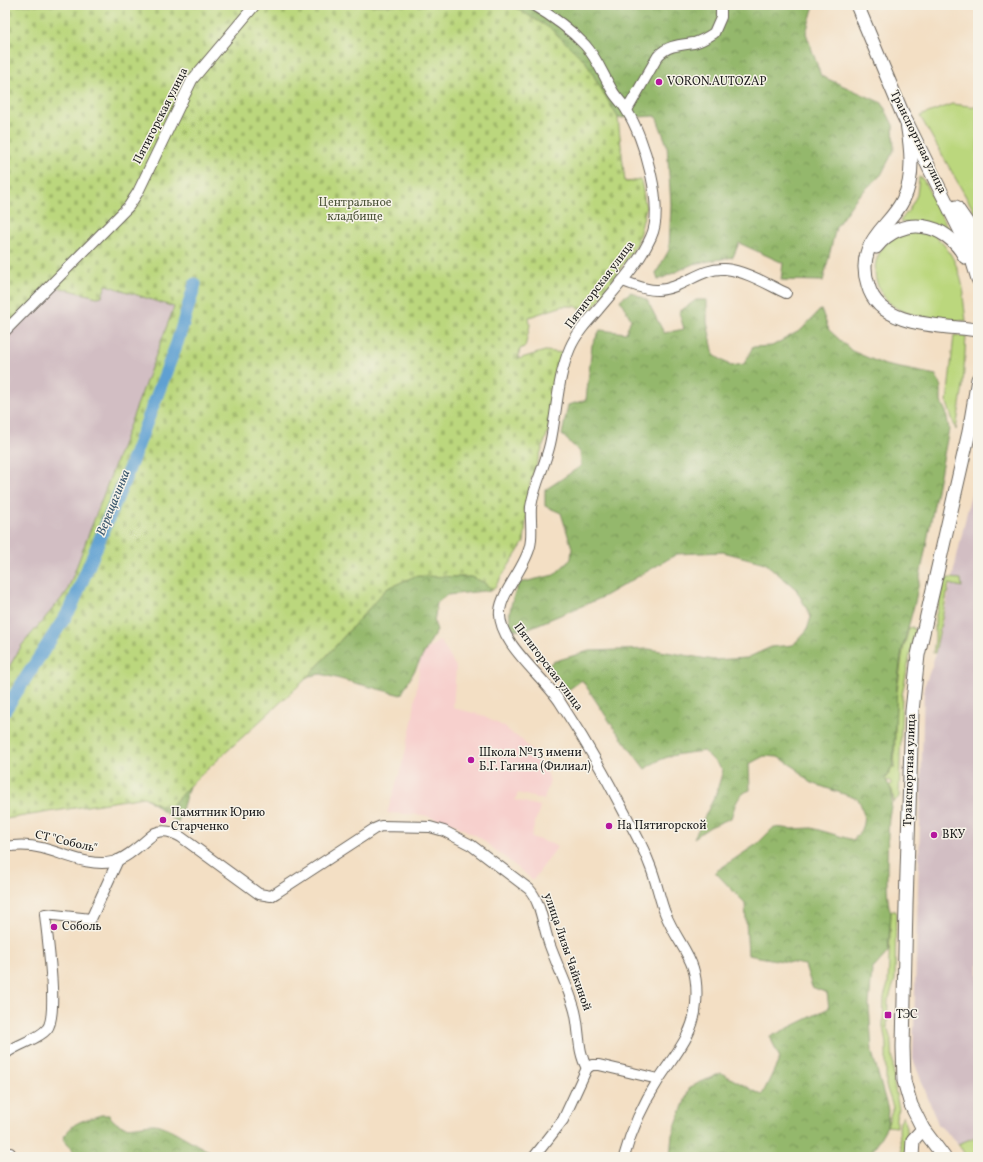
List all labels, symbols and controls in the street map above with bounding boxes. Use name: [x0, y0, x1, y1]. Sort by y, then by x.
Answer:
street label: Пятигорская улица: [130, 65, 192, 167]
place label: VORON.AUTOZAP: [667, 74, 766, 90]
marker: VORON.AUTOZAP: [654, 77, 664, 87]
street label: Транспортная улица: [886, 88, 950, 196]
park label: Центральное кладбище: [318, 195, 392, 225]
street label: Пятигорская улица: [562, 238, 638, 332]
water label: Верещагинка: [93, 467, 135, 539]
street label: Пятигорская улица: [510, 620, 586, 714]
street label: Транспортная улица: [900, 713, 920, 827]
place label: Школа №13 имени Б.Г. Гагина (Филиал): [479, 745, 591, 775]
marker: Школа №13 имени Б.Г. Гагина (Филиал): [466, 755, 476, 765]
place label: Памятник Юрию Старченко: [171, 805, 265, 835]
marker: Памятник Юрию Старченко: [158, 815, 168, 825]
place label: На Пятигорской: [617, 818, 707, 834]
marker: На Пятигорской: [604, 821, 614, 831]
street label: СТ "Соболь": [33, 827, 99, 857]
place label: ВКУ: [942, 827, 966, 843]
marker: ВКУ: [929, 830, 939, 840]
street label: улица Лизы Чайкиной: [539, 891, 595, 1013]
place label: Соболь: [62, 919, 102, 935]
marker: Соболь: [49, 922, 59, 932]
place label: ТЭС: [896, 1007, 918, 1023]
marker: ТЭС: [883, 1010, 893, 1020]

